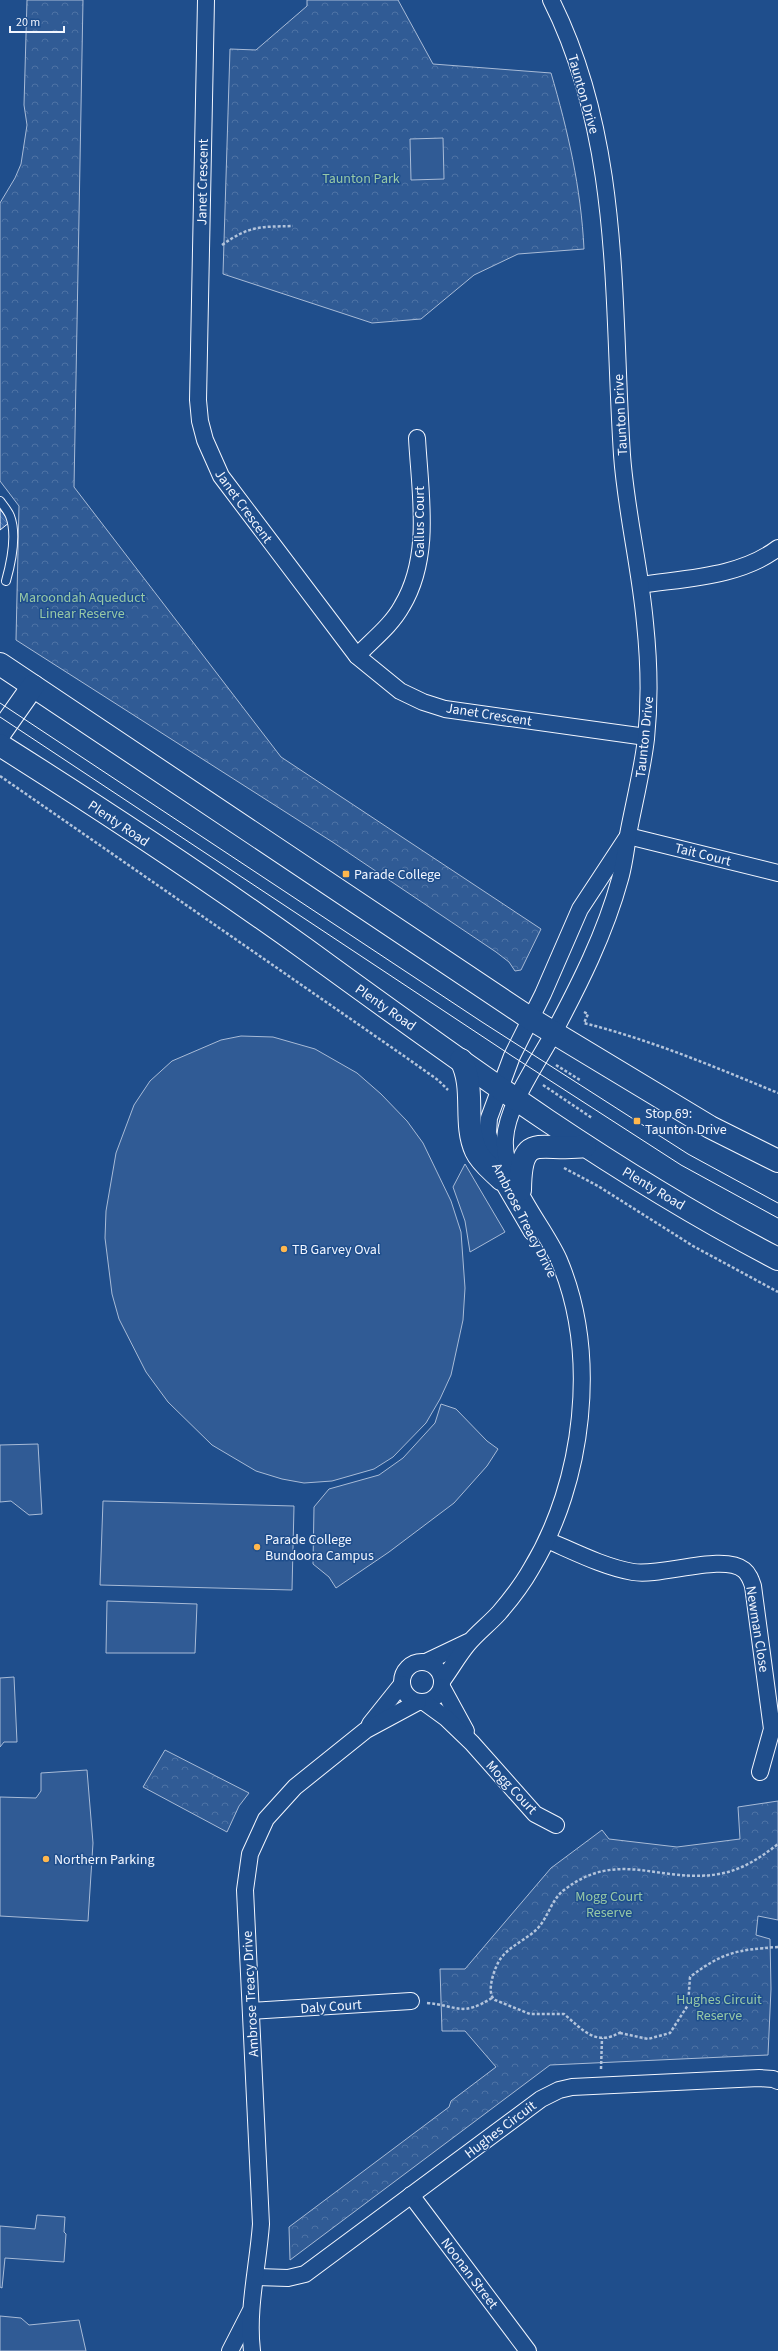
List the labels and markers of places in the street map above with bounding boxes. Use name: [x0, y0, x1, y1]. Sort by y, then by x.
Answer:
place label: Parade College: [354, 865, 441, 885]
marker: Parade College: [341, 869, 351, 879]
place label: Stop 69: Taunton Drive: [645, 1104, 727, 1140]
marker: Stop 69: Taunton Drive: [632, 1116, 642, 1126]
place label: TB Garvey Oval: [292, 1240, 381, 1260]
marker: TB Garvey Oval: [279, 1244, 289, 1254]
place label: Parade College Bundoora Campus: [265, 1530, 374, 1566]
marker: Parade College Bundoora Campus: [252, 1542, 262, 1552]
place label: Northern Parking: [54, 1850, 154, 1870]
marker: Northern Parking: [41, 1854, 51, 1864]

